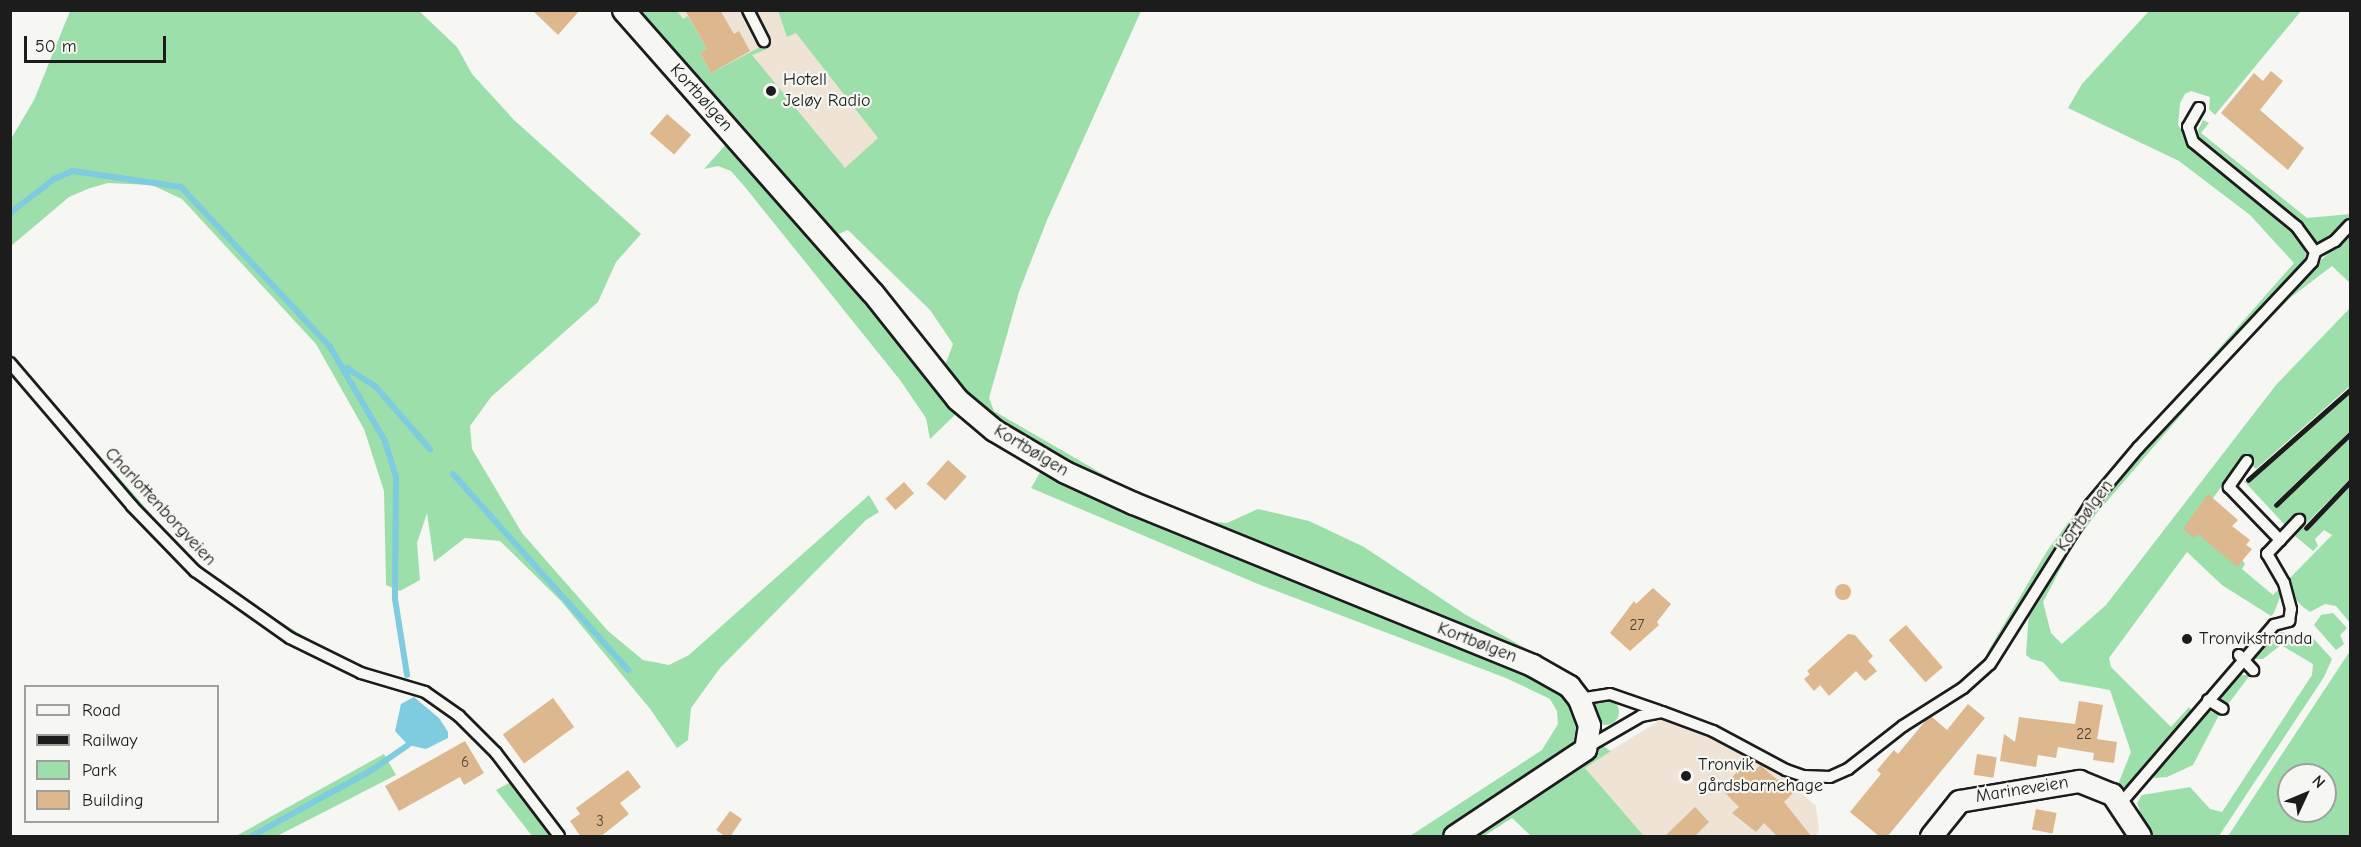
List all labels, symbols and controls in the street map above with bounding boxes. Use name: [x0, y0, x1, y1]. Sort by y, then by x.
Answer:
scale bar: [27, 24, 170, 62]
text: 50 m: [35, 36, 77, 57]
street label: Kortbølgen: [665, 60, 737, 136]
place label: Hotell Jeløy Radio: [783, 70, 871, 112]
marker: Hotell Jeløy Radio: [764, 84, 778, 98]
street label: Kortbølgen: [990, 420, 1072, 482]
street label: Charlottenborgveien: [100, 443, 220, 571]
street label: Kortbølgen: [2052, 476, 2118, 556]
house number: 27: [1630, 617, 1644, 635]
street label: Kortbølgen: [1434, 618, 1520, 668]
place label: Tronvikstranda: [2199, 628, 2313, 650]
marker: Tronvikstranda: [2180, 632, 2194, 646]
legend: [24, 685, 219, 823]
text: Road: [82, 700, 121, 721]
house number: 22: [2076, 726, 2092, 744]
text: Railway: [82, 730, 138, 751]
house number: 6: [461, 754, 469, 772]
place label: Tronvik gårdsbarnehage: [1698, 755, 1823, 798]
text: Park: [82, 760, 116, 781]
north arrow: [2277, 763, 2337, 823]
marker: Tronvik gårdsbarnehage: [1679, 769, 1693, 783]
street label: Marineveien: [1974, 772, 2070, 808]
text: N: [2308, 772, 2329, 792]
text: Building: [82, 790, 144, 811]
house number: 3: [596, 813, 604, 831]

